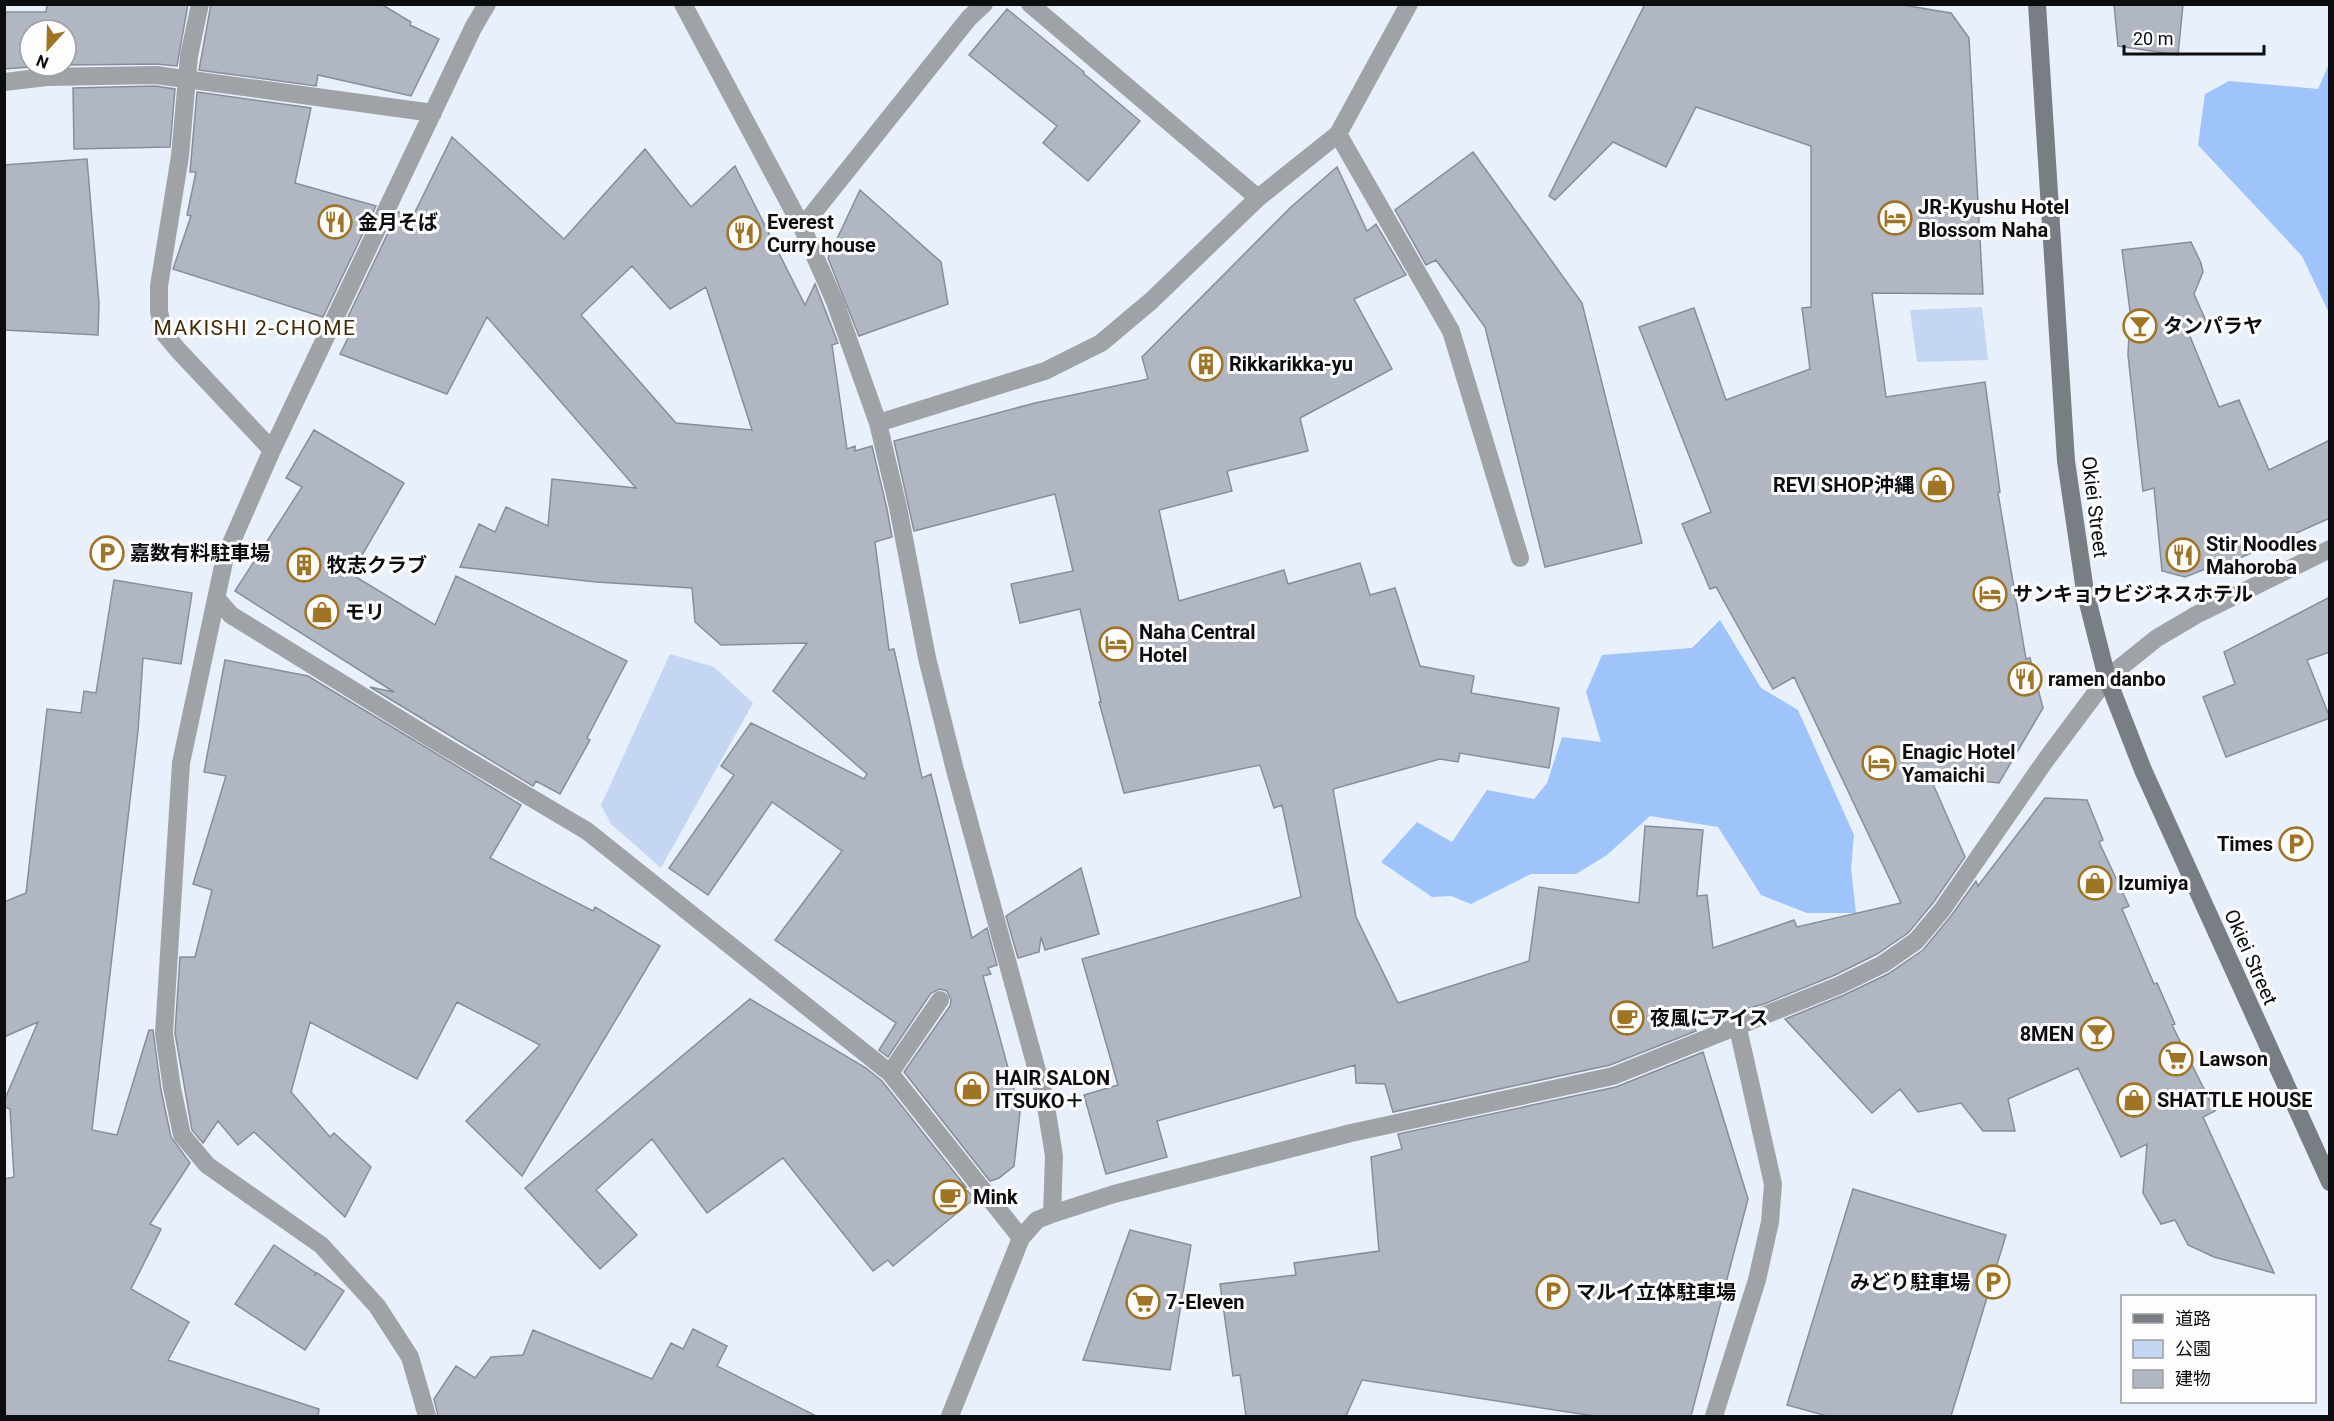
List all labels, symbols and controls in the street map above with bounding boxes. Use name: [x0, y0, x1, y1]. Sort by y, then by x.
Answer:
north arrow: [18, 18, 78, 78]
scale bar: [2124, 18, 2264, 56]
text: 20 m: [2133, 28, 2173, 49]
text: N: [34, 51, 51, 72]
place label: JR-Kyushu Hotel Blossom Naha: [1918, 195, 2069, 242]
hotel icon: JR-Kyushu Hotel Blossom Naha: [1877, 200, 1913, 236]
restaurant icon: 金月そば: [317, 204, 353, 240]
place label: 金月そば: [358, 210, 438, 234]
place label: Everest Curry house: [767, 210, 876, 257]
restaurant icon: Everest Curry house: [726, 215, 762, 251]
bar icon: タンパラヤ: [2122, 308, 2158, 344]
place label: タンパラヤ: [2163, 314, 2263, 338]
district label: MAKISHI 2-CHOME: [154, 316, 356, 340]
building icon: Rikkarikka-yu: [1188, 346, 1224, 382]
place label: Rikkarikka-yu: [1229, 352, 1353, 376]
street label: Okiei Street: [2077, 455, 2113, 559]
shop icon: REVI SHOP沖縄: [1919, 467, 1955, 503]
place label: REVI SHOP沖縄: [1773, 473, 1915, 497]
place label: Stir Noodles Mahoroba: [2206, 532, 2317, 579]
parking icon: 嘉数有料駐車場: [89, 535, 125, 571]
restaurant icon: Stir Noodles Mahoroba: [2165, 537, 2201, 573]
place label: 嘉数有料駐車場: [130, 541, 270, 565]
building icon: 牧志クラブ: [286, 547, 322, 583]
place label: 牧志クラブ: [327, 553, 427, 577]
hotel icon: サンキョウビジネスホテル: [1972, 576, 2008, 612]
place label: サンキョウビジネスホテル: [2013, 582, 2253, 606]
shop icon: モリ: [304, 594, 340, 630]
place label: モリ: [345, 600, 385, 624]
place label: Naha Central Hotel: [1139, 620, 1256, 667]
hotel icon: Naha Central Hotel: [1098, 626, 1134, 662]
restaurant icon: ramen danbo: [2007, 661, 2043, 697]
place label: ramen danbo: [2048, 667, 2166, 691]
place label: Enagic Hotel Yamaichi: [1902, 740, 2016, 787]
hotel icon: Enagic Hotel Yamaichi: [1861, 745, 1897, 781]
parking icon: Times: [2278, 826, 2314, 862]
place label: Times: [2217, 832, 2273, 856]
shop icon: Izumiya: [2077, 865, 2113, 901]
place label: Izumiya: [2118, 871, 2189, 895]
street label: Okiei Street: [2219, 906, 2283, 1008]
cafe icon: 夜風にアイス: [1609, 1000, 1645, 1036]
place label: 夜風にアイス: [1650, 1006, 1768, 1030]
bar icon: 8MEN: [2079, 1016, 2115, 1052]
place label: 8MEN: [2020, 1022, 2074, 1046]
supermarket icon: Lawson: [2158, 1041, 2194, 1077]
place label: Lawson: [2199, 1047, 2268, 1071]
place label: HAIR SALON ITSUKO＋: [995, 1066, 1110, 1113]
shop icon: HAIR SALON ITSUKO＋: [954, 1071, 990, 1107]
shop icon: SHATTLE HOUSE: [2116, 1082, 2152, 1118]
place label: SHATTLE HOUSE: [2157, 1088, 2313, 1112]
cafe icon: Mink: [932, 1179, 968, 1215]
place label: Mink: [973, 1185, 1018, 1209]
parking icon: みどり駐車場: [1975, 1264, 2011, 1300]
place label: みどり駐車場: [1850, 1270, 1970, 1294]
parking icon: マルイ立体駐車場: [1535, 1274, 1571, 1310]
place label: マルイ立体駐車場: [1576, 1280, 1736, 1304]
supermarket icon: 7-Eleven: [1125, 1284, 1161, 1320]
place label: 7-Eleven: [1166, 1290, 1245, 1314]
legend: [2121, 1295, 2316, 1403]
text: 道路: [2175, 1308, 2211, 1329]
text: 公園: [2175, 1338, 2211, 1359]
text: 建物: [2175, 1368, 2211, 1389]

